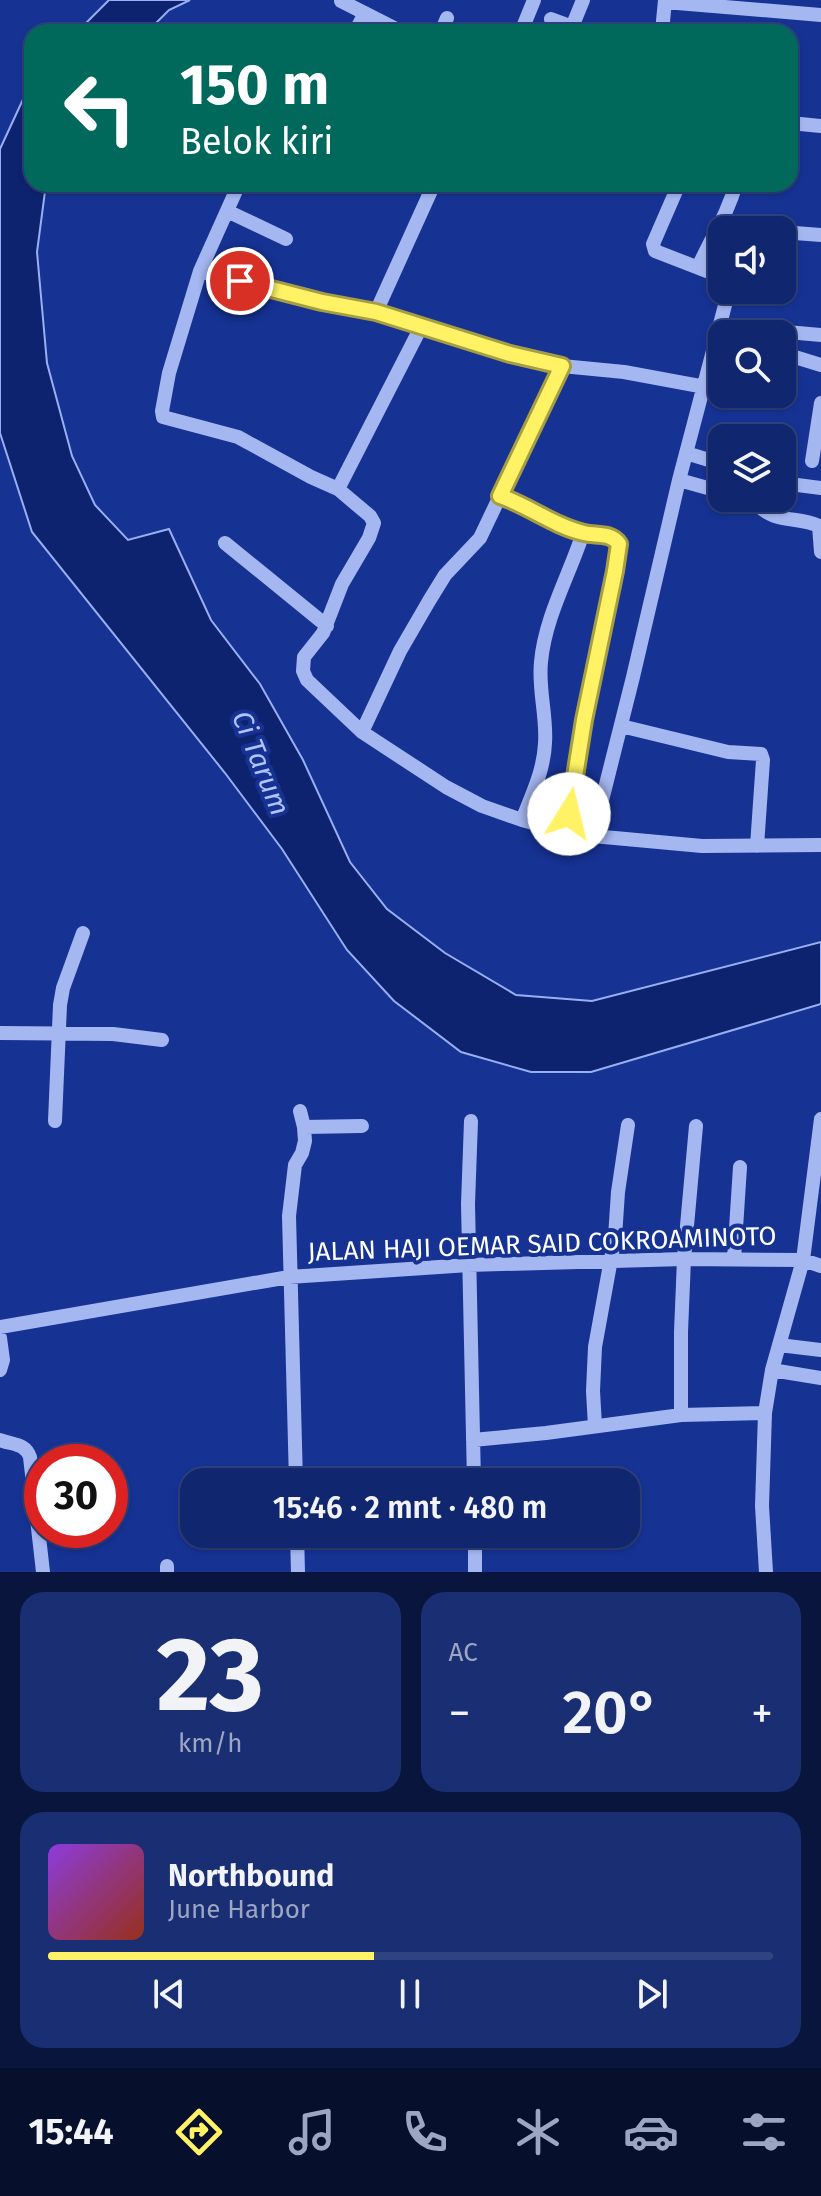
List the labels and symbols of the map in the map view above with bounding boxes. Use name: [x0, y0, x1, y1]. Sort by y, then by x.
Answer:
pin: [206, 247, 274, 315]
water label: Ci Tarum: [225, 706, 297, 820]
position arrow: [527, 772, 611, 856]
street label: JALAN HAJI OEMAR SAID COKROAMINOTO: [307, 1220, 777, 1268]
speed limit sign: 30: [24, 1444, 128, 1548]

